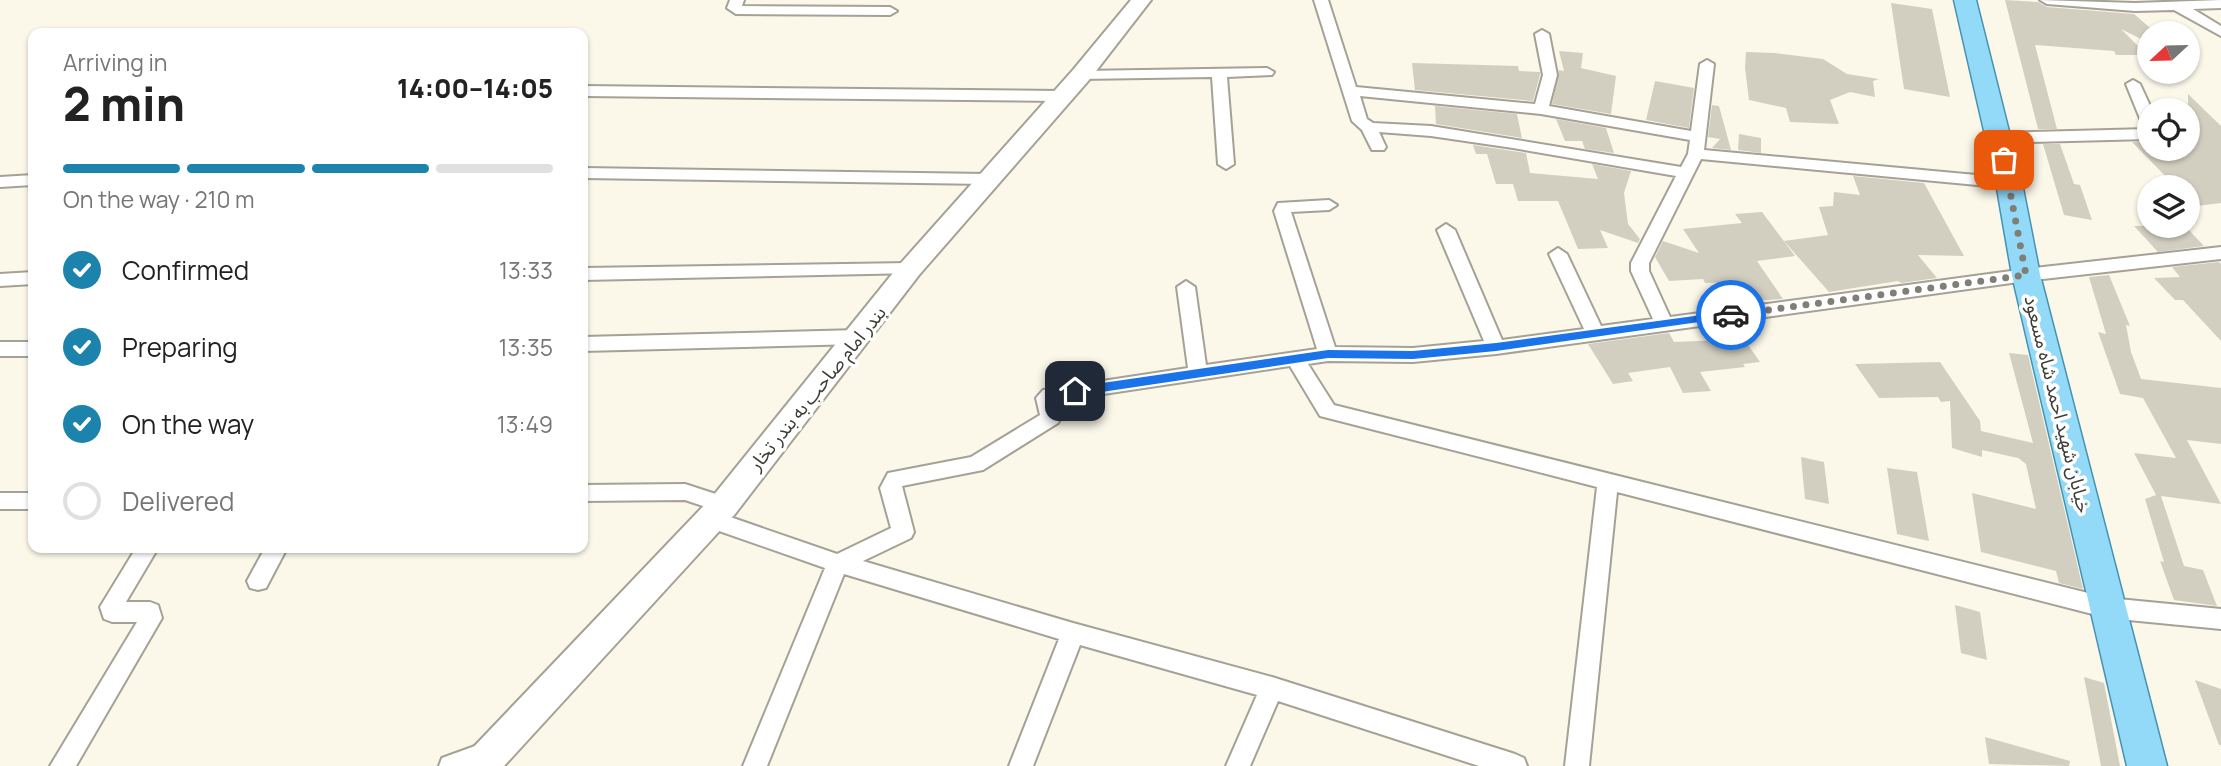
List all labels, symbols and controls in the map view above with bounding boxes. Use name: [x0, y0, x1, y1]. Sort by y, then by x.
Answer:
north arrow: [2137, 21, 2200, 84]
map controls: [2137, 21, 2200, 238]
text: Arriving in: [63, 46, 168, 78]
text: 14:00–14:05: [397, 70, 553, 106]
text: 2 min: [63, 72, 185, 135]
button: locate: [2137, 98, 2200, 161]
pin: [1974, 130, 2034, 190]
icon: bag: [1985, 141, 2023, 179]
button: layers: [2137, 175, 2200, 238]
text: On the way · 210 m: [63, 183, 255, 215]
icon: check: [63, 251, 101, 289]
text: Confirmed: [122, 252, 249, 288]
text: 13:33: [499, 254, 553, 286]
courier: [1696, 280, 1766, 350]
street label: خیابان شهید احمد شاه مسعود: [2018, 292, 2098, 516]
icon: car: [1712, 296, 1750, 334]
street label: بندر امام صاحب به بندر تخار: [742, 300, 893, 478]
icon: check: [63, 328, 101, 366]
text: Preparing: [122, 329, 238, 365]
text: 13:35: [498, 331, 553, 363]
pin: [1045, 361, 1105, 421]
icon: home: [1056, 372, 1094, 410]
icon: check: [63, 405, 101, 443]
text: On the way: [122, 406, 254, 442]
text: 13:49: [497, 408, 553, 440]
text: Delivered: [122, 483, 234, 519]

